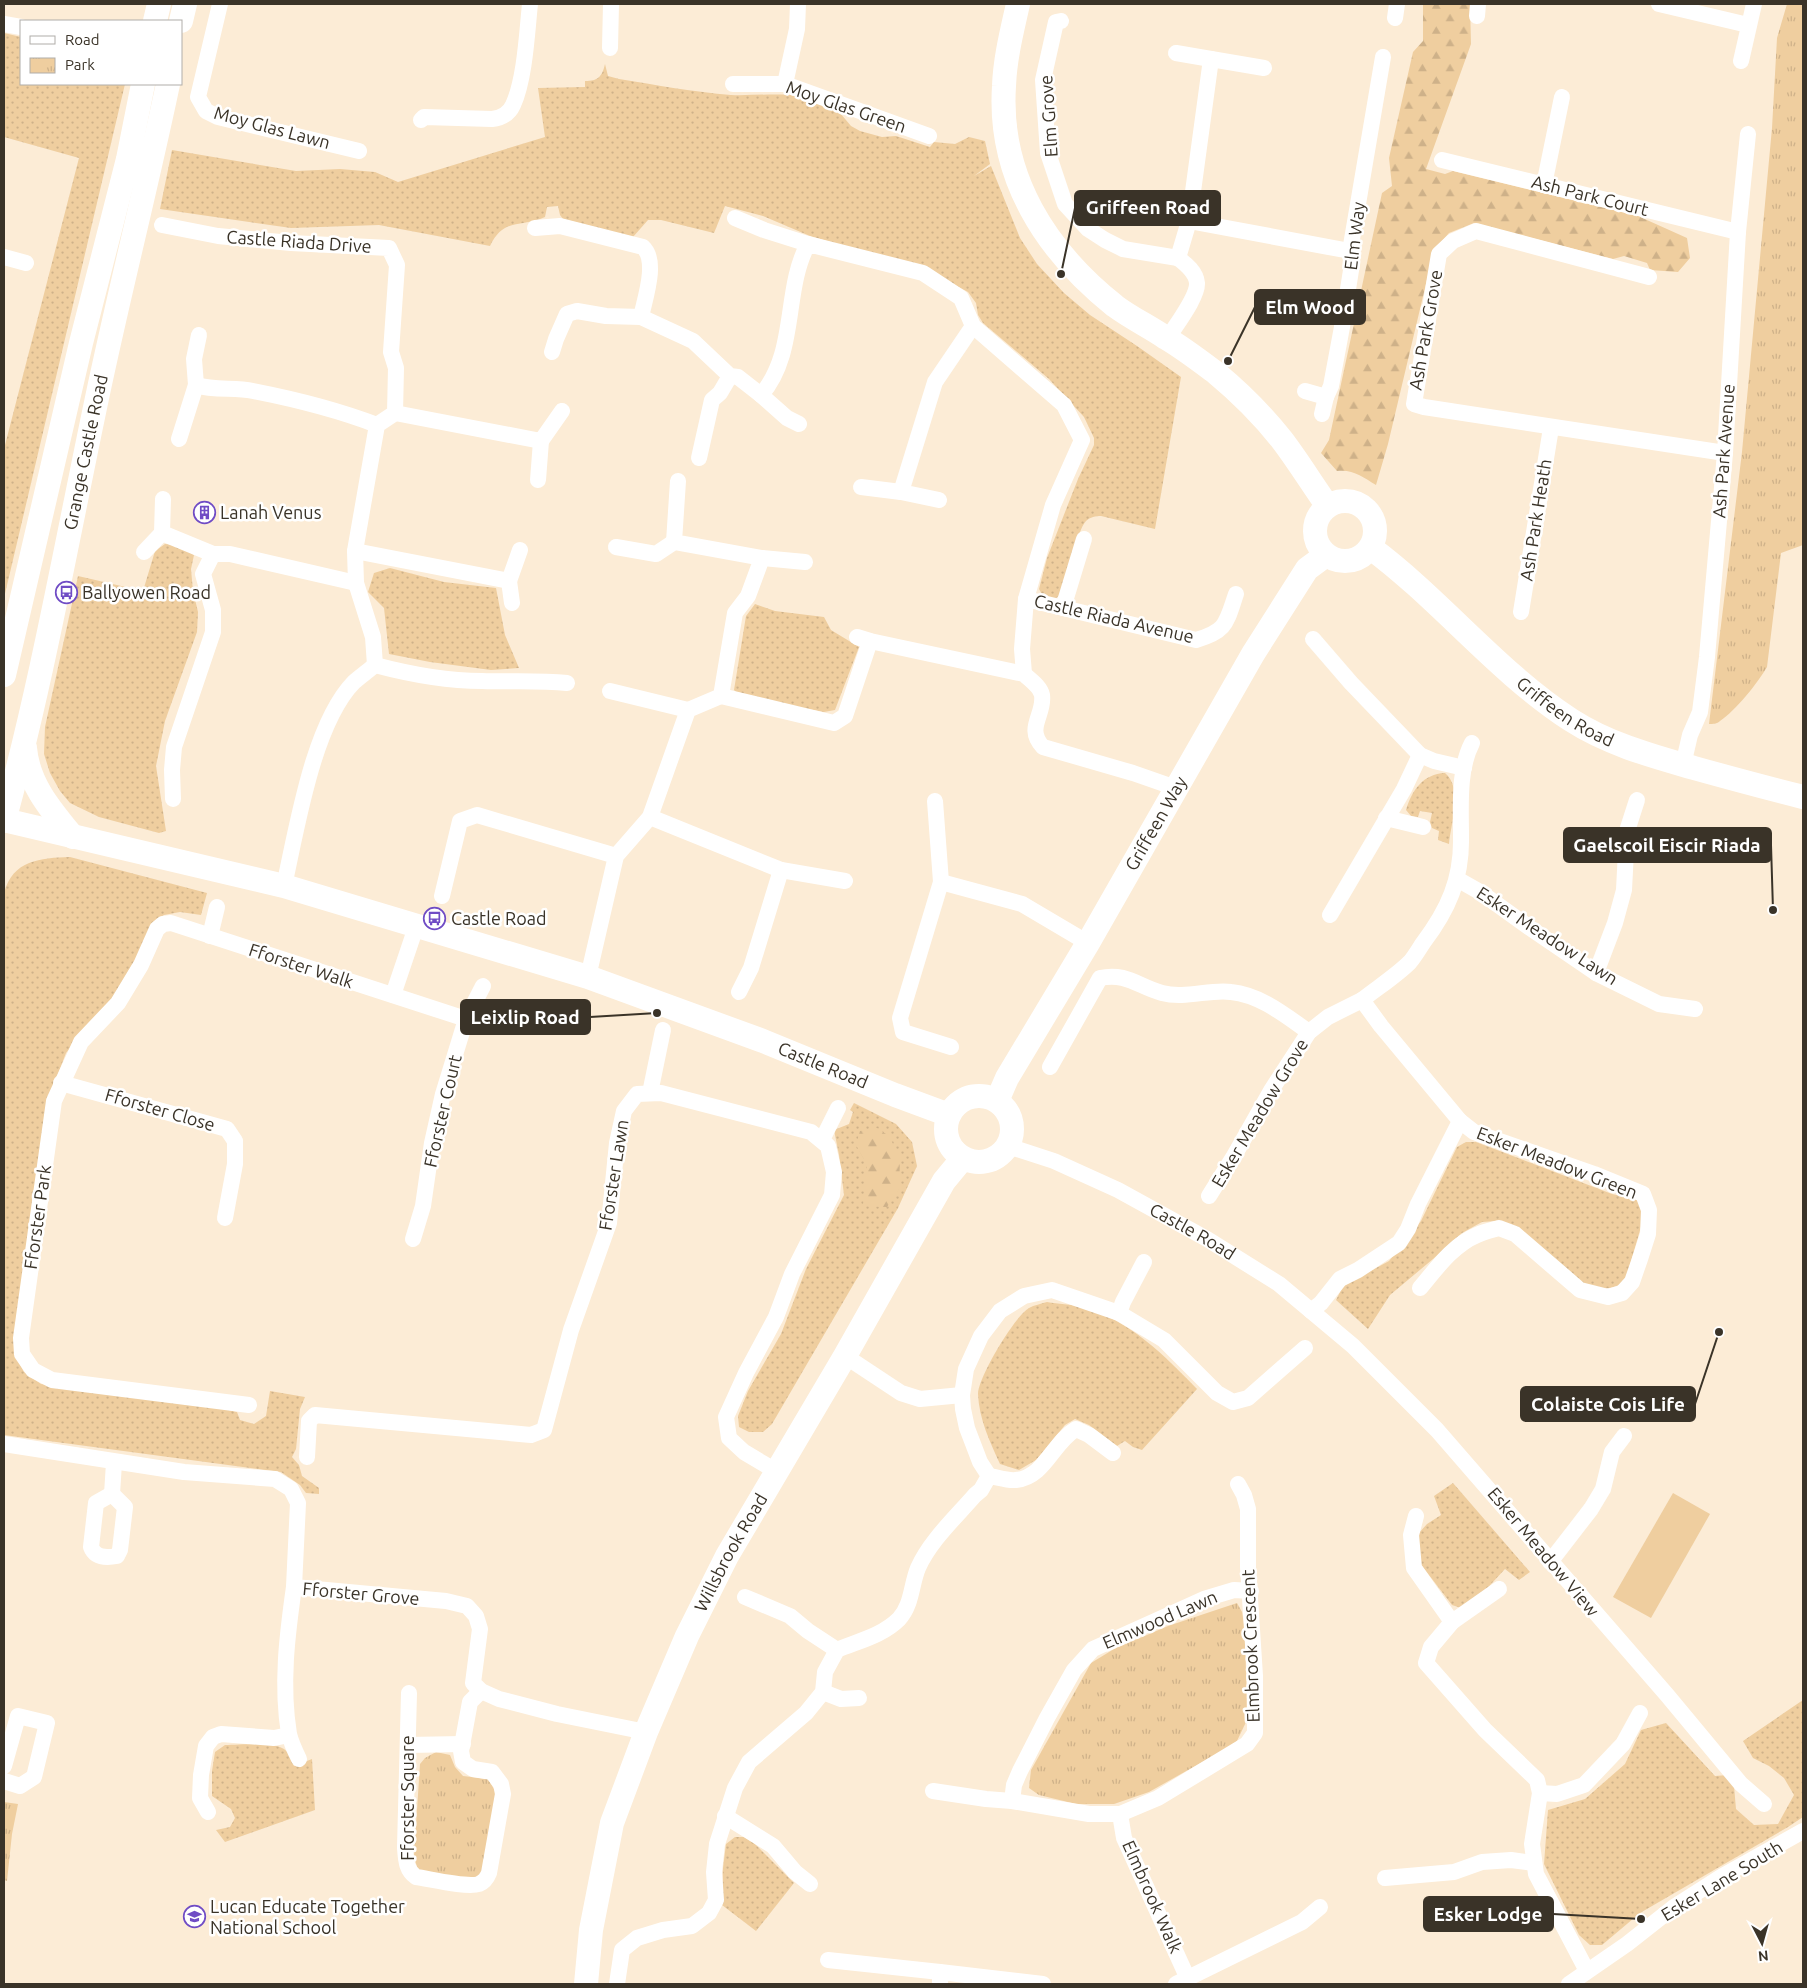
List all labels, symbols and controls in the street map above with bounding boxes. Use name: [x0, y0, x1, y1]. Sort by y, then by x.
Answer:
legend: [20, 20, 182, 85]
text: Road: [65, 31, 100, 48]
text: Park: [65, 56, 95, 73]
street label: Elm Grove: [1035, 74, 1061, 158]
street label: Moy Glas Green: [784, 76, 909, 136]
street label: Moy Glas Lawn: [212, 102, 333, 152]
street label: Ash Park Court: [1530, 171, 1651, 219]
callout: Griffeen Road: [1075, 191, 1220, 225]
text: Griffeen Road: [1086, 196, 1210, 218]
street label: Elm Way: [1340, 200, 1368, 271]
street label: Castle Riada Drive: [226, 226, 372, 256]
street label: Ash Park Grove: [1405, 268, 1445, 392]
callout: Elm Wood: [1255, 290, 1365, 324]
text: Elm Wood: [1265, 296, 1355, 318]
street label: Grange Castle Road: [59, 372, 111, 531]
street label: Ash Park Avenue: [1708, 383, 1738, 519]
street label: Ash Park Heath: [1516, 457, 1555, 582]
building icon: Lanah Venus: [192, 501, 216, 525]
place label: Lanah Venus: [220, 502, 322, 522]
bus stop icon: Ballyowen Road: [54, 581, 78, 605]
place label: Ballyowen Road: [82, 582, 211, 602]
street label: Castle Riada Avenue: [1032, 590, 1196, 646]
street label: Griffeen Road: [1513, 672, 1617, 750]
street label: Griffeen Way: [1120, 772, 1190, 874]
callout: Gaelscoil Eiscir Riada: [1564, 828, 1771, 862]
text: Gaelscoil Eiscir Riada: [1573, 834, 1761, 856]
street label: Esker Meadow Lawn: [1473, 882, 1622, 988]
bus stop icon: Castle Road: [423, 907, 447, 931]
place label: Castle Road: [451, 908, 546, 928]
street label: Fforster Walk: [247, 939, 356, 991]
callout: Leixlip Road: [461, 1000, 590, 1034]
text: Leixlip Road: [470, 1006, 580, 1028]
street label: Esker Meadow Grove: [1207, 1035, 1311, 1190]
street label: Castle Road: [775, 1037, 871, 1092]
street label: Fforster Court: [419, 1052, 465, 1169]
street label: Fforster Close: [103, 1084, 218, 1134]
street label: Fforster Lawn: [594, 1118, 632, 1232]
street label: Esker Meadow Green: [1474, 1122, 1641, 1202]
street label: Fforster Park: [20, 1163, 54, 1270]
street label: Castle Road: [1147, 1198, 1240, 1263]
callout: Colaiste Cois Life: [1521, 1387, 1695, 1421]
text: Colaiste Cois Life: [1531, 1393, 1685, 1415]
street label: Esker Meadow View: [1484, 1483, 1603, 1620]
street label: Willsbrook Road: [690, 1490, 771, 1615]
street label: Elmbrook Crescent: [1237, 1569, 1263, 1723]
street label: Fforster Grove: [302, 1578, 420, 1608]
street label: Elmwood Lawn: [1099, 1586, 1220, 1652]
street label: Fforster Square: [397, 1735, 417, 1861]
street label: Esker Lane South: [1657, 1836, 1786, 1924]
street label: Elmbrook Walk: [1119, 1837, 1187, 1956]
place label: Lucan Educate Together National School: [210, 1896, 405, 1937]
callout: Esker Lodge: [1424, 1897, 1553, 1931]
text: Esker Lodge: [1434, 1903, 1543, 1925]
school or university icon: Lucan Educate Together National School: [182, 1905, 206, 1929]
north arrow: [1737, 1918, 1787, 1968]
text: N: [1757, 1947, 1769, 1964]

